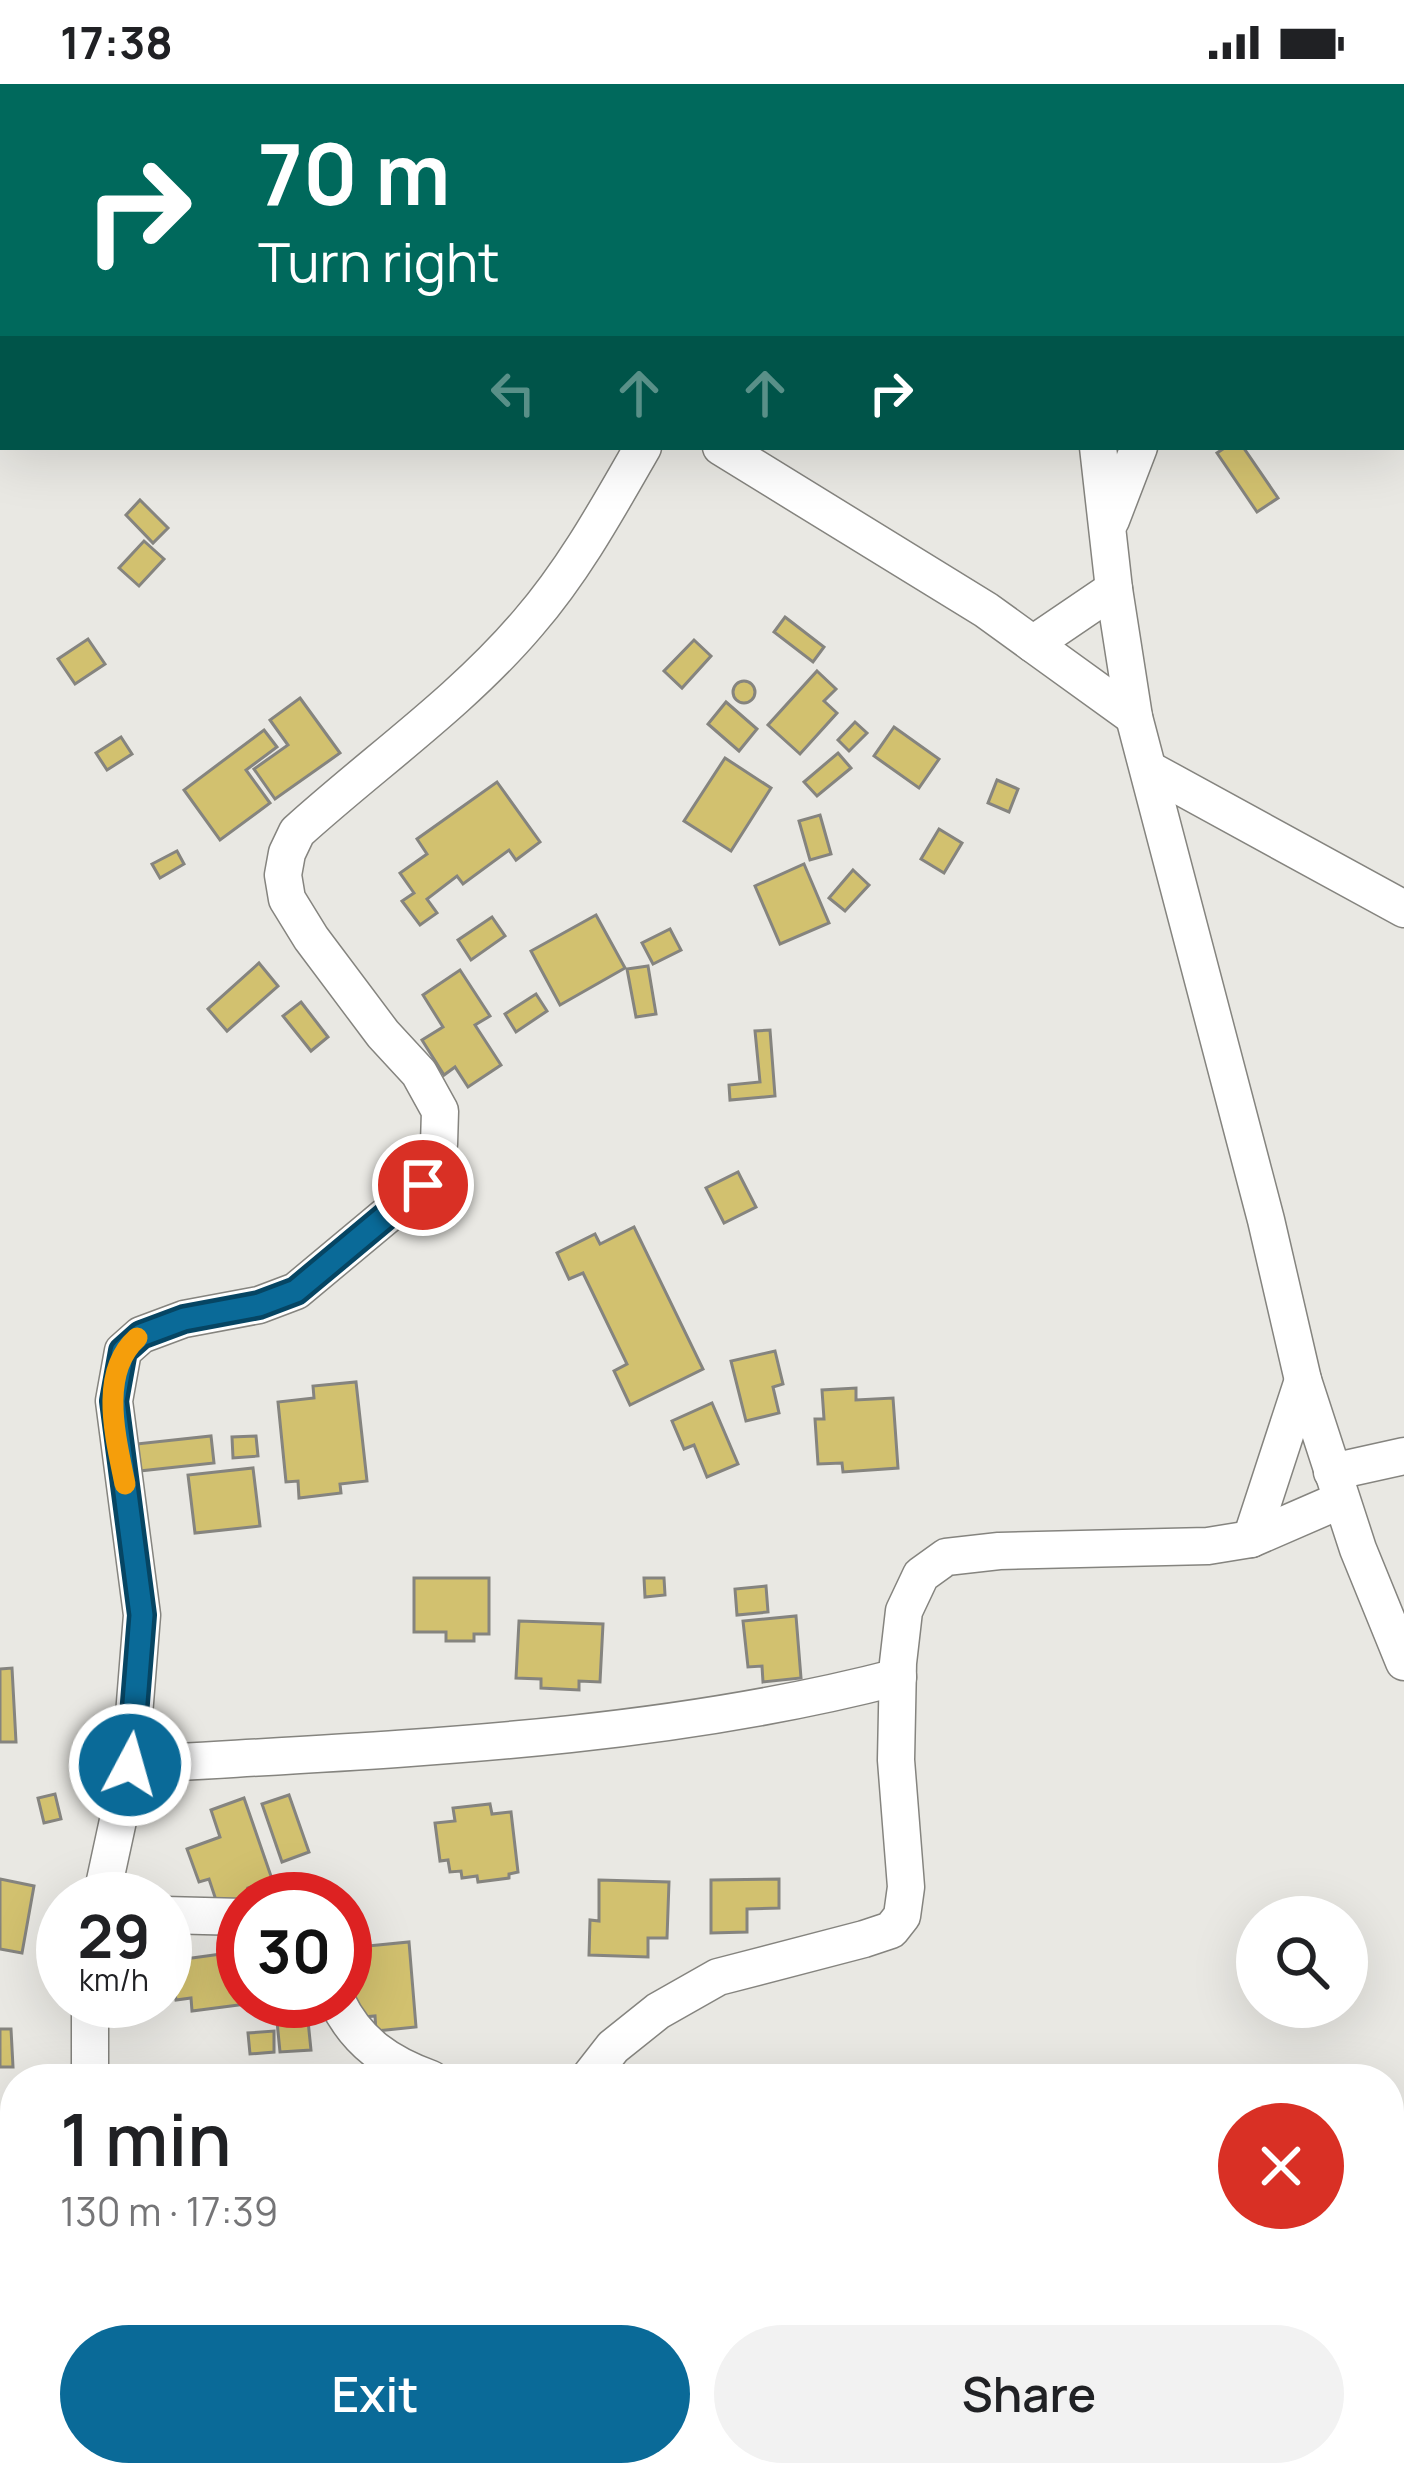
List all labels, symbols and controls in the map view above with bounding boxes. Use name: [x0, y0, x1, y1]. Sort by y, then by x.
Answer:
text: 17:38: [60, 11, 173, 73]
text: 70 m: [258, 115, 450, 230]
icon: right: [60, 132, 216, 288]
text: Turn right: [258, 224, 500, 298]
icon: left: [480, 360, 546, 426]
icon: ahead: [606, 360, 672, 426]
icon: ahead: [732, 360, 798, 426]
icon: right: [858, 360, 924, 426]
pin: [372, 1134, 474, 1236]
icon: arrive: [390, 1152, 456, 1218]
position arrow: [67, 1702, 193, 1828]
speed limit sign: 30: [216, 1872, 372, 2028]
text: 29: [77, 1894, 151, 1976]
map controls: [1236, 1896, 1368, 2028]
button: search: [1236, 1896, 1368, 2028]
text: km/h: [79, 1959, 149, 2000]
text: 1 min: [60, 2089, 232, 2188]
button: close: [1218, 2103, 1344, 2229]
text: 130 m · 17:39: [60, 2184, 278, 2238]
button: Exit: [60, 2325, 690, 2463]
button: Share: [714, 2325, 1344, 2463]

